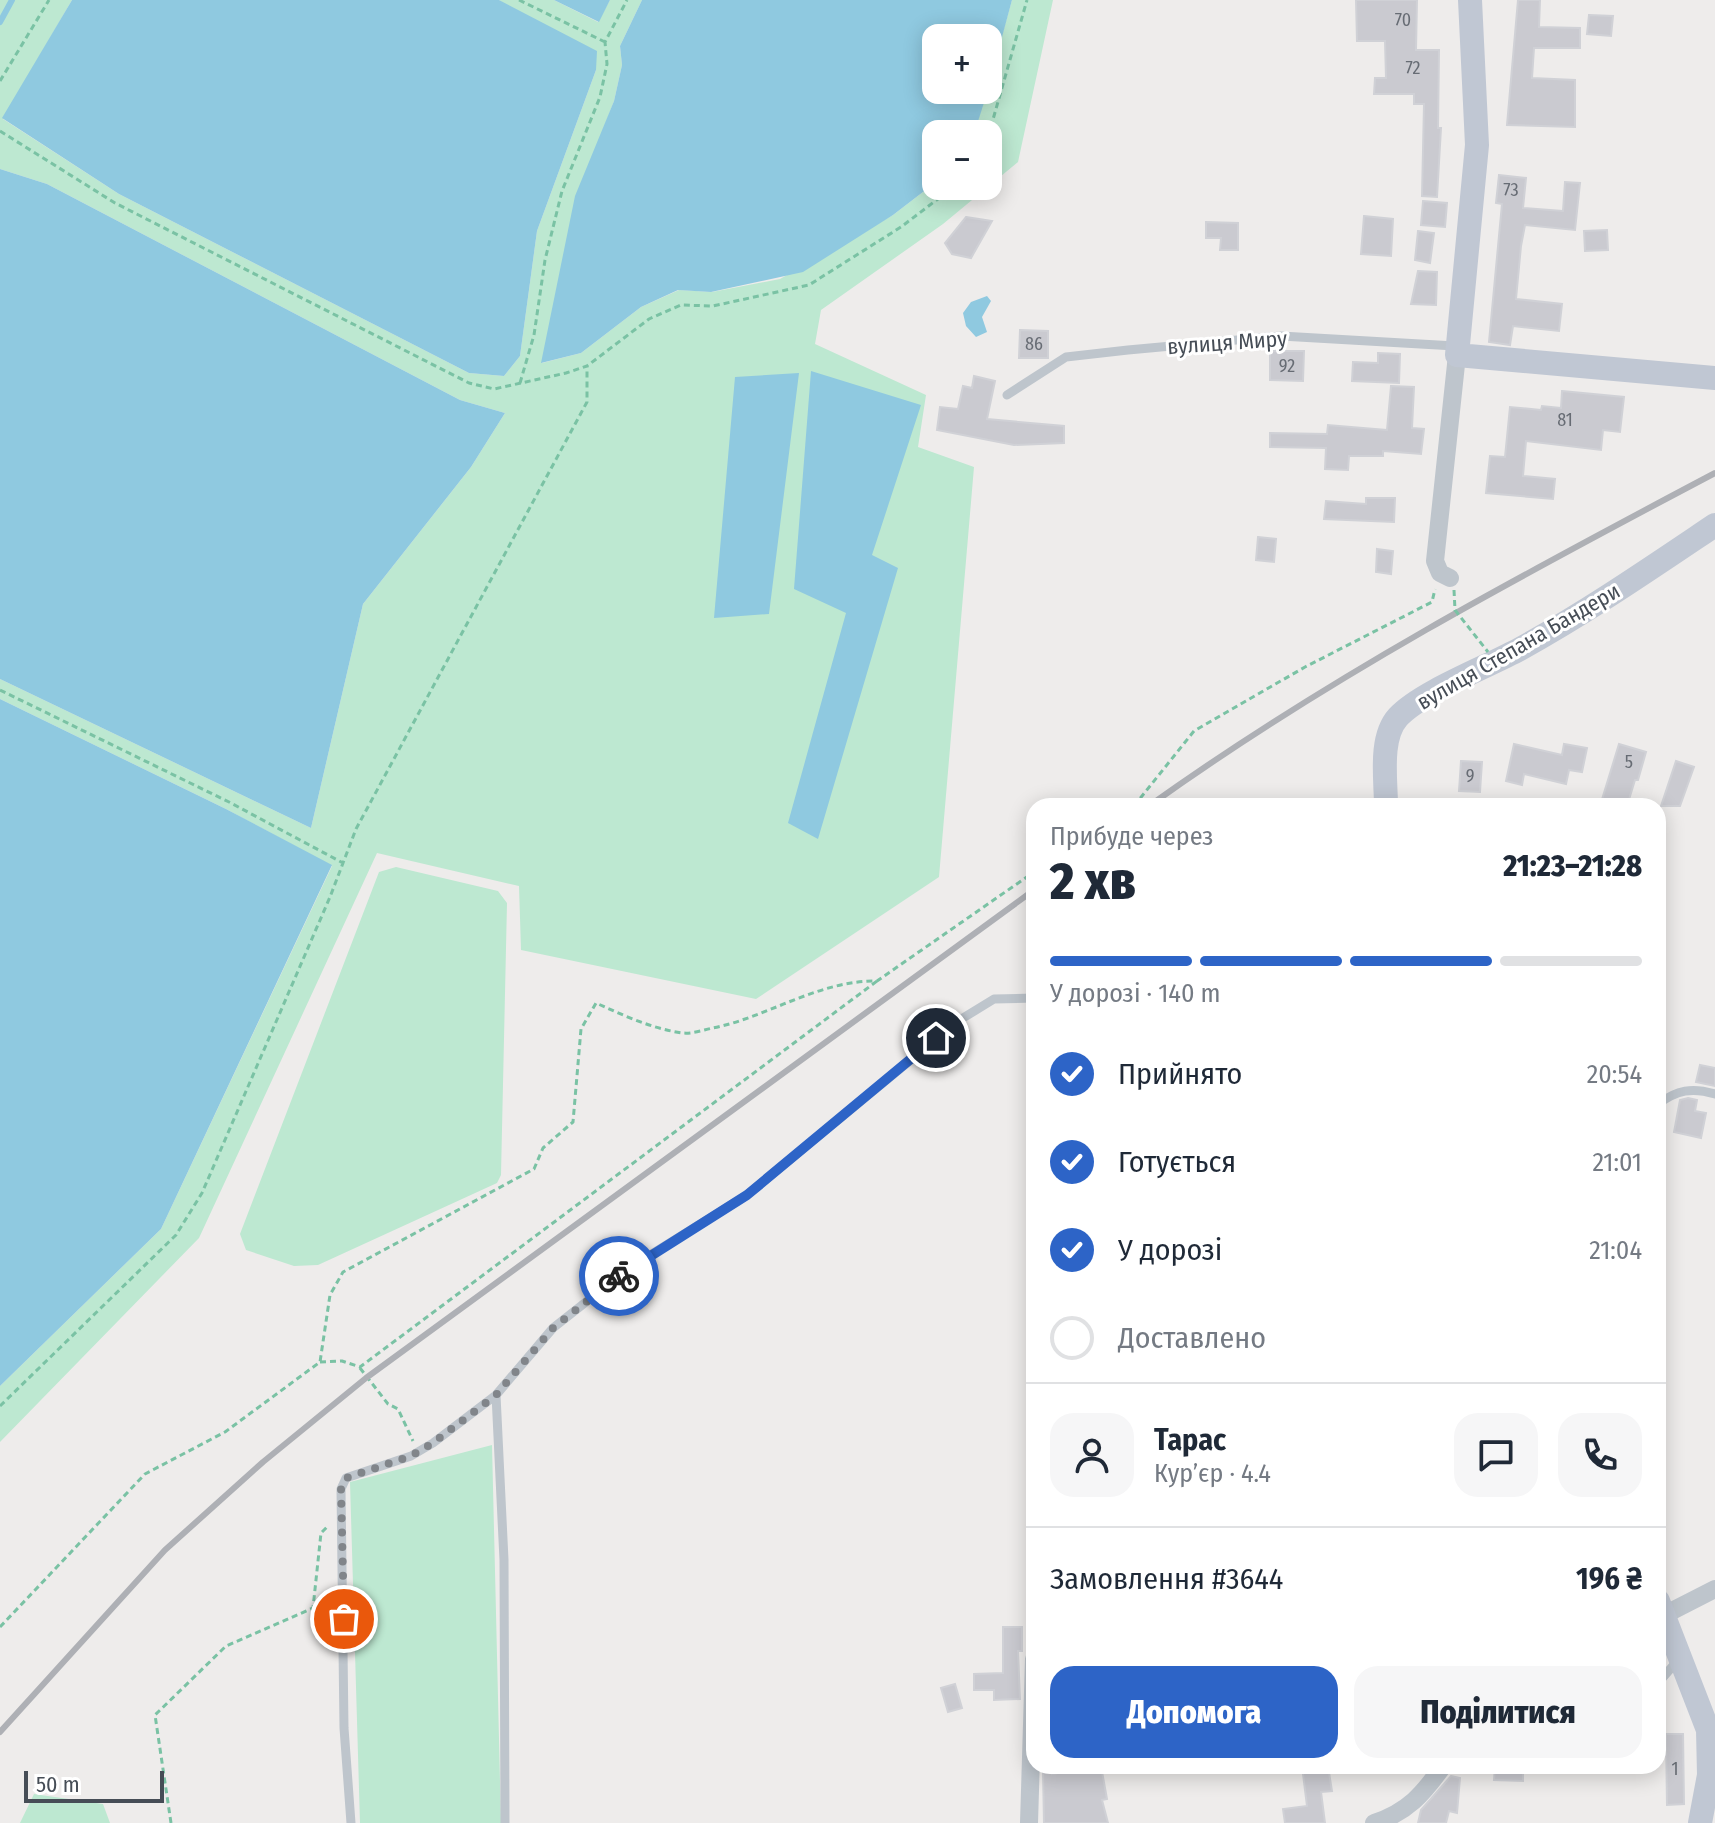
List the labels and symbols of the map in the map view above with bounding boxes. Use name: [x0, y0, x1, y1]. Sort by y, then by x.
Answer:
house number: 70: [1395, 9, 1411, 31]
house number: 72: [1405, 57, 1421, 79]
house number: 73: [1503, 179, 1519, 201]
street label: вулиця Миру: [1166, 325, 1288, 360]
house number: 86: [1025, 333, 1043, 355]
house number: 92: [1279, 355, 1295, 377]
house number: 81: [1557, 409, 1573, 431]
street label: вулиця Степана Бандери: [1412, 577, 1625, 716]
house number: 5: [1625, 751, 1633, 773]
house number: 9: [1466, 765, 1474, 787]
pin: [902, 1004, 970, 1072]
courier: [579, 1236, 659, 1316]
pin: [310, 1585, 378, 1653]
house number: 1: [1671, 1758, 1679, 1780]
scale bar: [24, 1767, 164, 1803]

